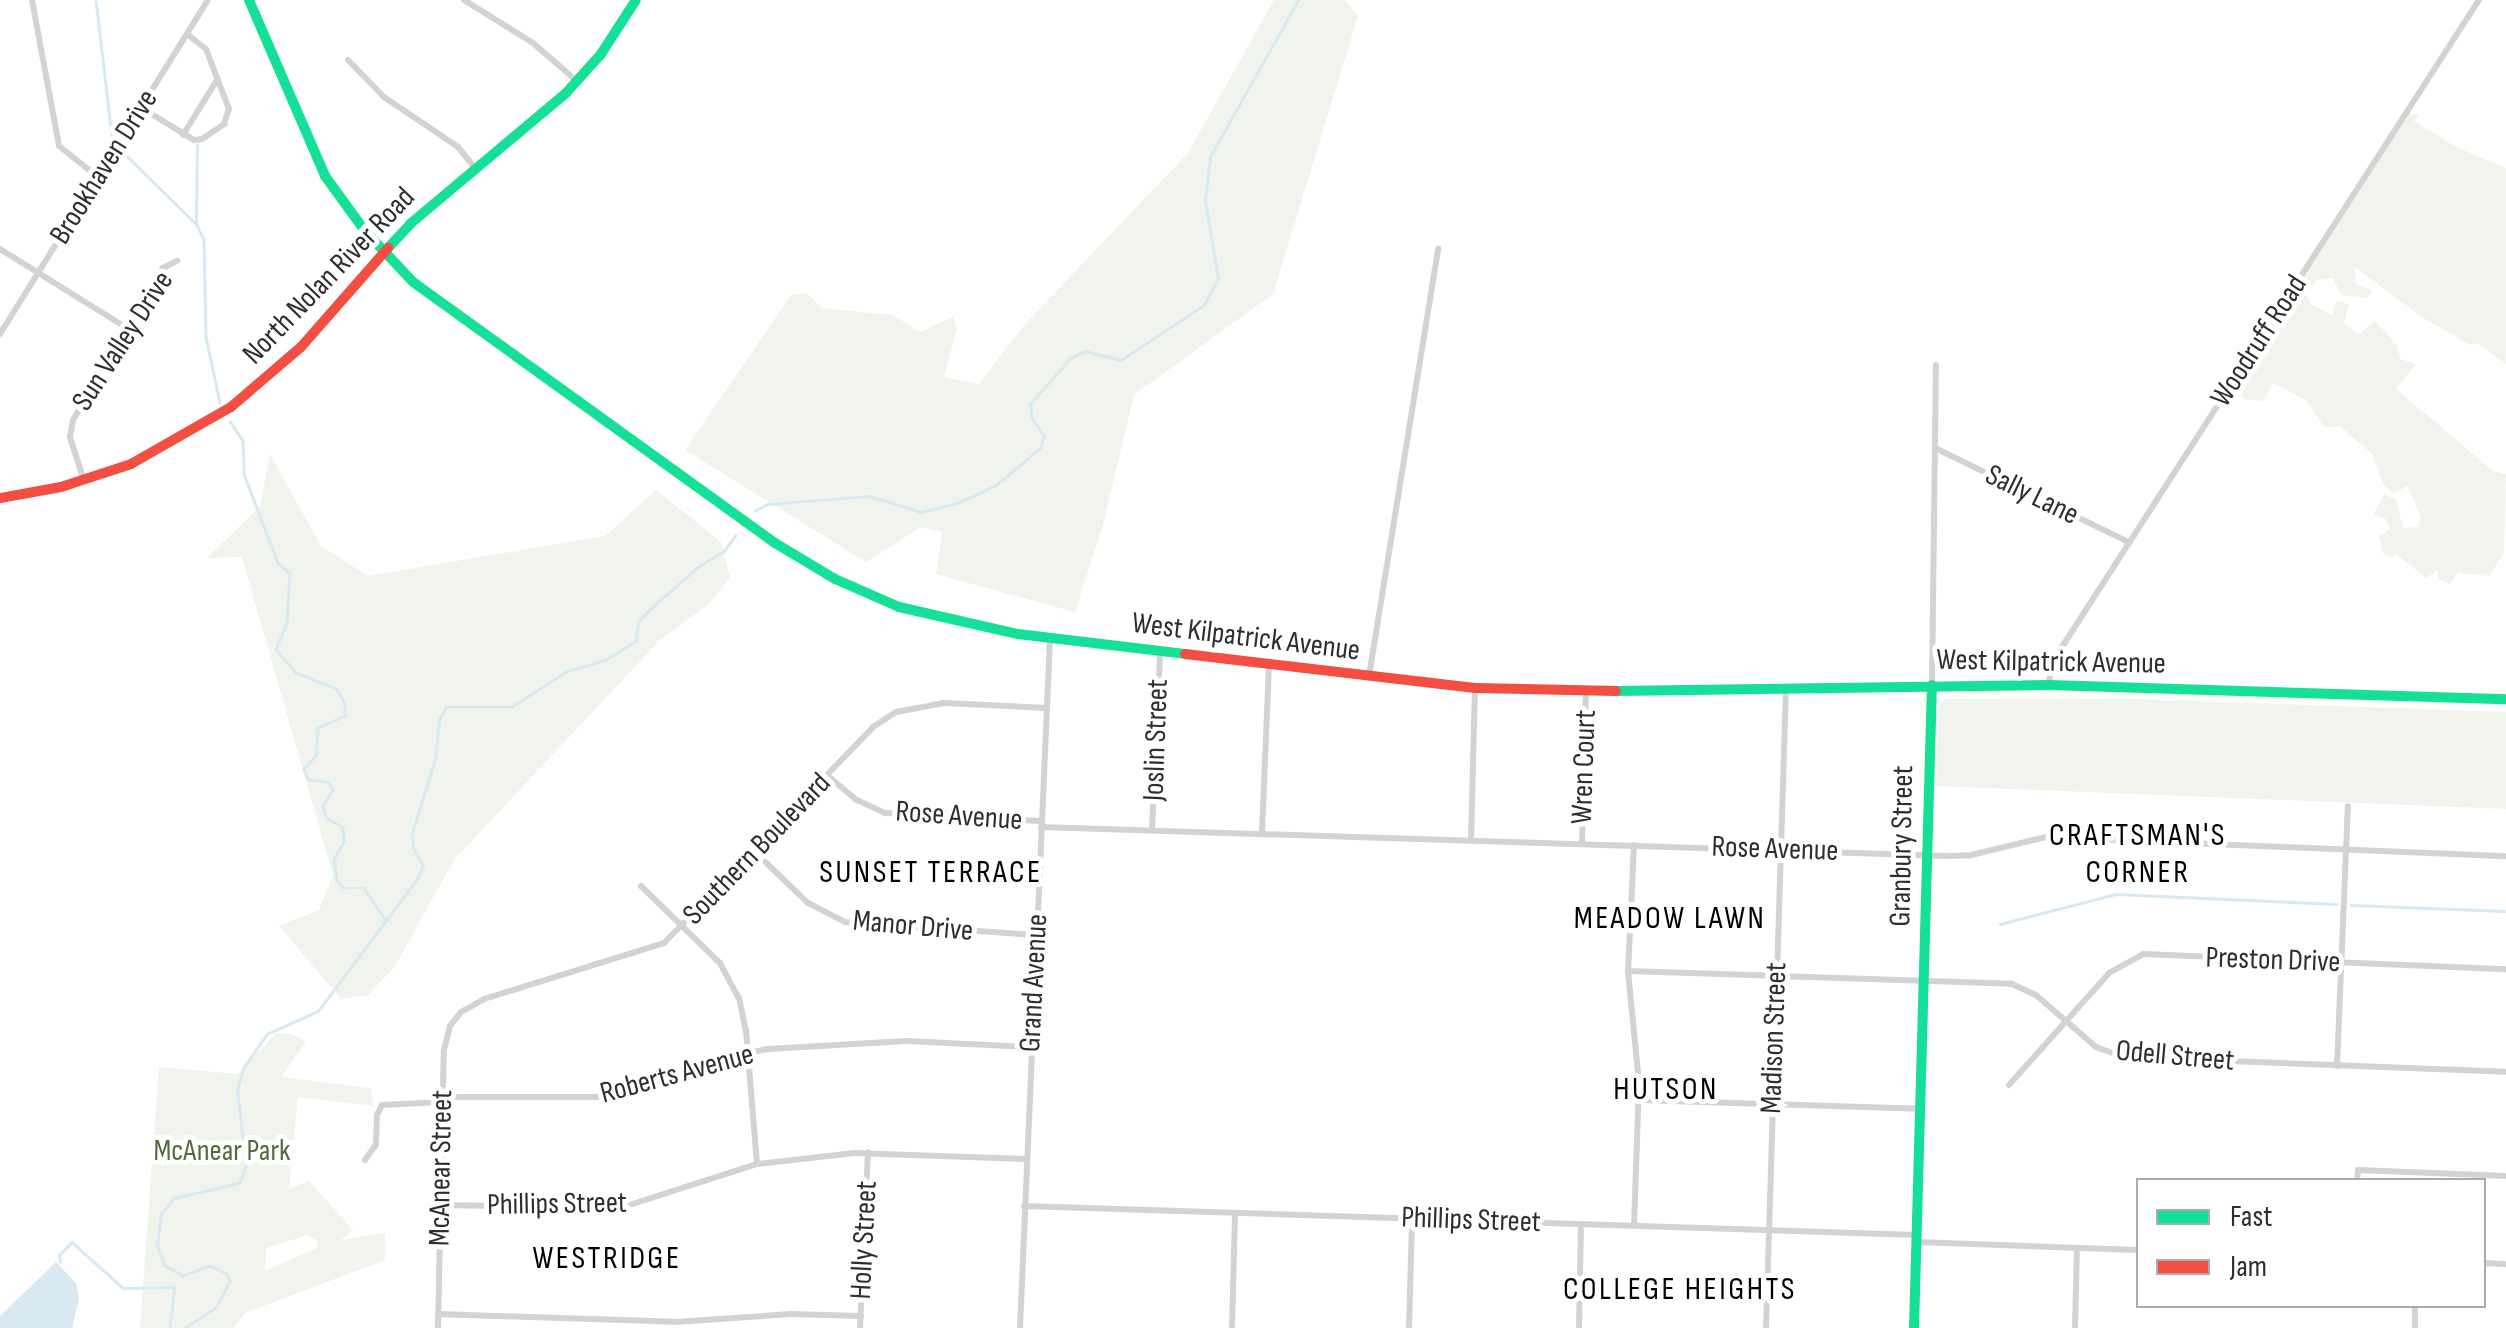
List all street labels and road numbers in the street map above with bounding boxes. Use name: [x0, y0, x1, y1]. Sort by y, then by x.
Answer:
street label: Brookhaven Drive: [42, 83, 166, 251]
street label: North Nolan River Road: [235, 180, 423, 372]
street label: Sun Valley Drive: [65, 265, 181, 417]
street label: Woodruff Road: [2203, 268, 2315, 414]
street label: Sally Lane: [1979, 457, 2085, 533]
street label: West Kilpatrick Avenue: [1130, 605, 1362, 669]
street label: West Kilpatrick Avenue: [1936, 642, 2166, 682]
street label: Joslin Street: [1136, 678, 1176, 802]
street label: Wren Court: [1564, 709, 1604, 825]
street label: Granbury Street: [1883, 765, 1921, 927]
street label: Southern Boulevard: [676, 766, 838, 932]
street label: Rose Avenue: [894, 794, 1024, 838]
street label: Rose Avenue: [1711, 829, 1839, 869]
street label: Manor Drive: [851, 903, 975, 949]
street label: Grand Avenue: [1012, 913, 1056, 1053]
street label: Preston Drive: [2205, 940, 2341, 980]
street label: Madison Street: [1753, 962, 1795, 1114]
street label: Odell Street: [2114, 1033, 2236, 1079]
street label: Roberts Avenue: [596, 1036, 758, 1112]
street label: McAnear Street: [422, 1090, 460, 1246]
street label: Holly Street: [843, 1180, 885, 1300]
street label: Phillips Street: [487, 1185, 627, 1223]
street label: Phillips Street: [1401, 1200, 1541, 1240]

